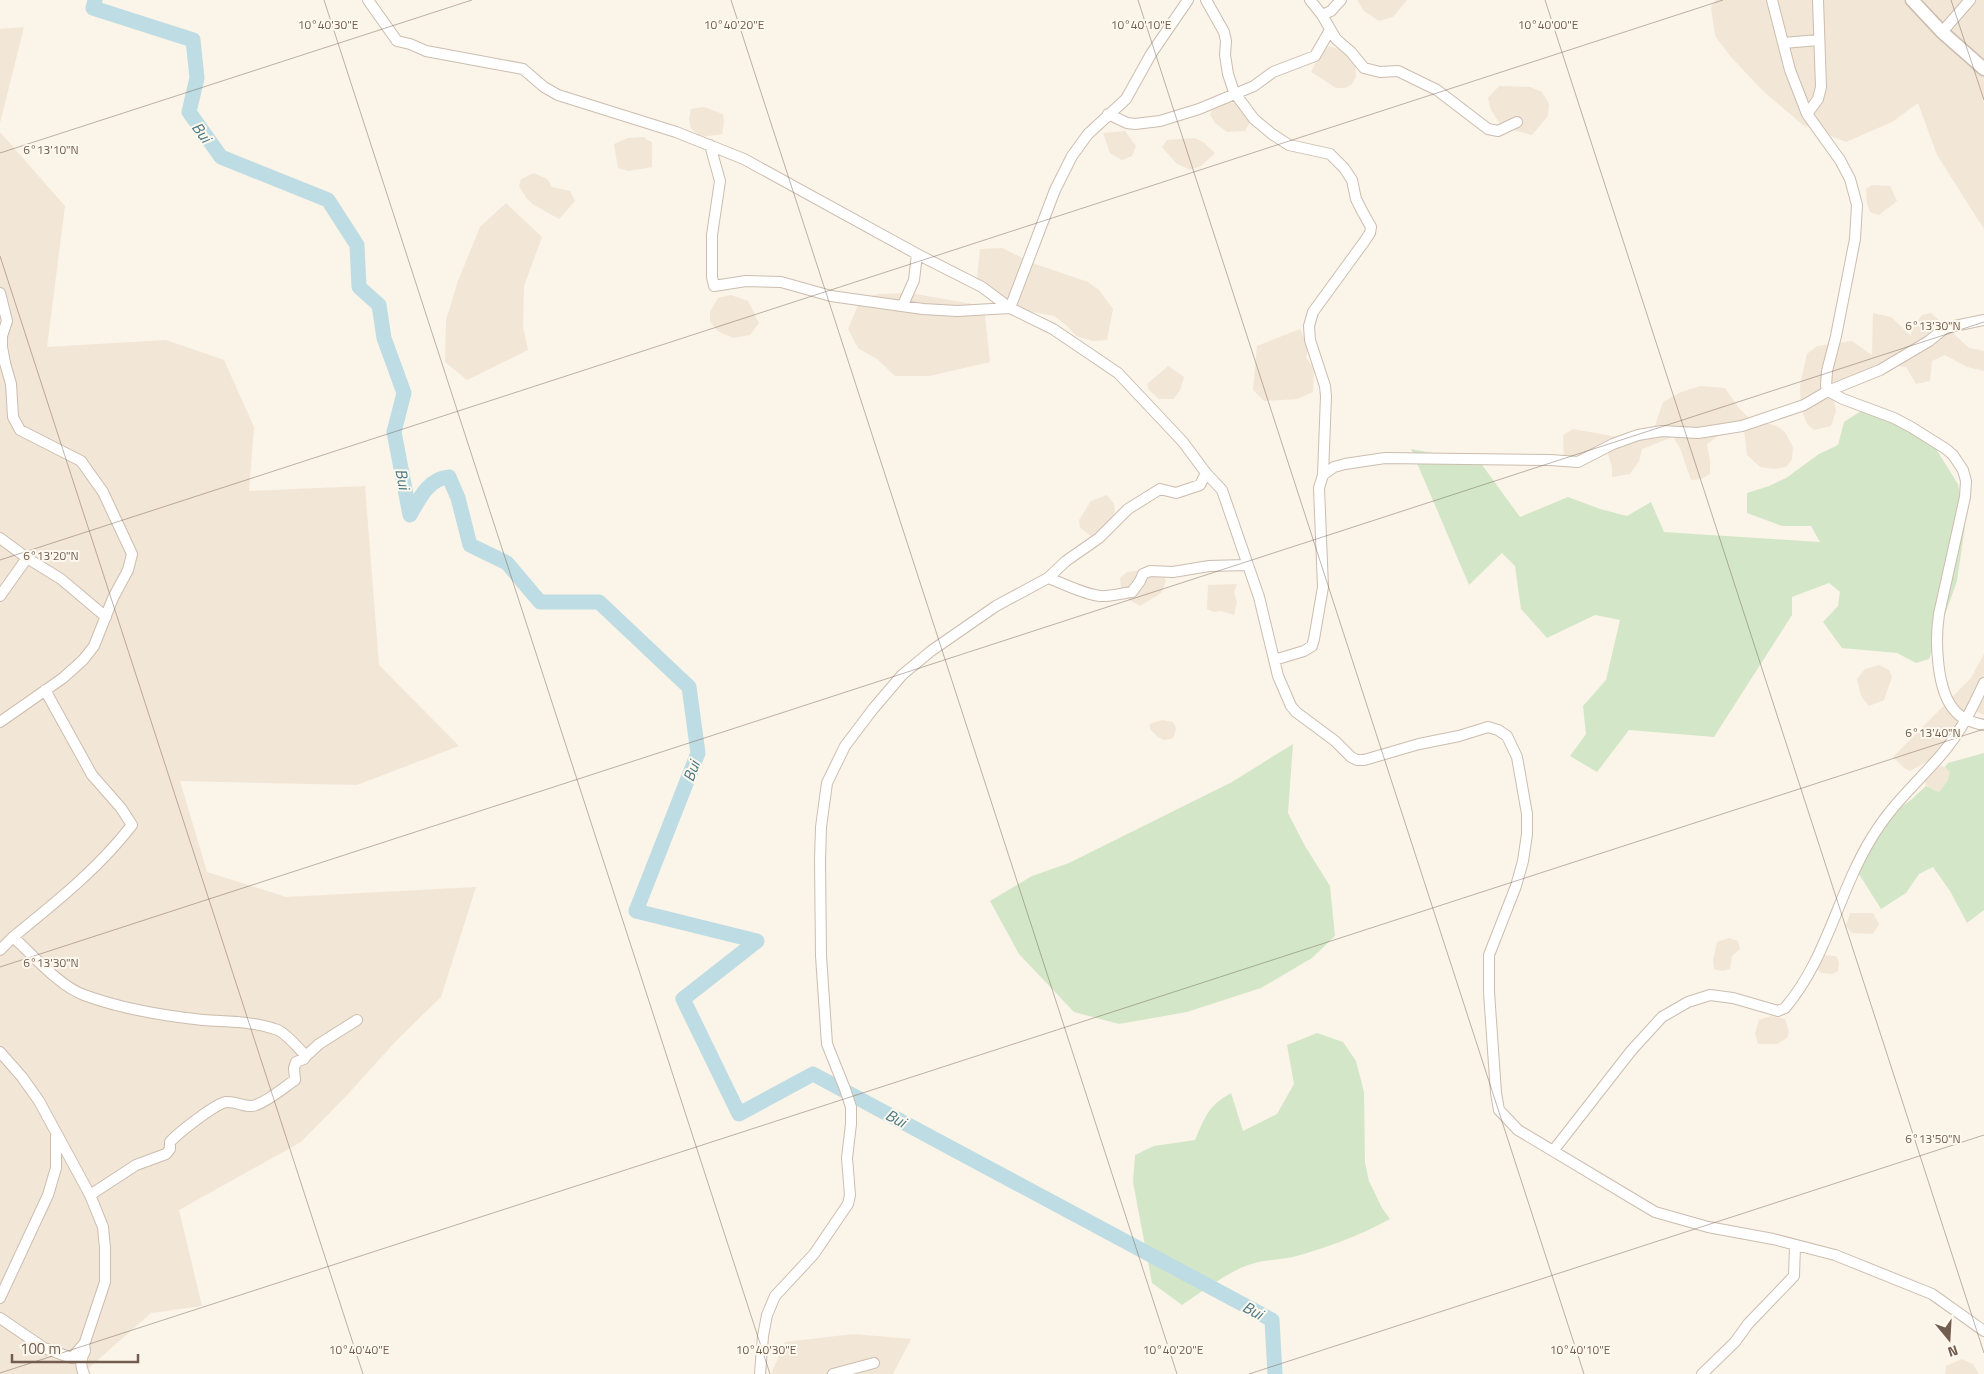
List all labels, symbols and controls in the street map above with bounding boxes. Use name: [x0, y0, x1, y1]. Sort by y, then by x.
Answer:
text: 10°40'30"E: [298, 15, 359, 34]
text: 10°40'20"E: [704, 15, 765, 34]
text: 10°40'10"E: [1111, 15, 1172, 34]
text: 10°40'00"E: [1518, 15, 1579, 34]
water label: Bui: [186, 117, 219, 149]
text: 6°13'10"N: [23, 140, 79, 159]
text: 6°13'30"N: [1905, 316, 1961, 335]
water label: Bui: [389, 467, 417, 493]
text: 6°13'20"N: [23, 546, 79, 565]
text: 6°13'40"N: [1905, 723, 1961, 742]
water label: Bui: [676, 756, 706, 785]
text: 6°13'30"N: [23, 953, 79, 972]
water label: Bui: [881, 1103, 912, 1134]
text: 6°13'50"N: [1905, 1129, 1961, 1148]
water label: Bui: [1238, 1295, 1269, 1326]
north arrow: [1924, 1314, 1974, 1364]
scale bar: [12, 1332, 139, 1364]
text: 100 m: [20, 1337, 61, 1360]
text: 10°40'40"E: [329, 1340, 390, 1359]
text: 10°40'30"E: [736, 1340, 797, 1359]
text: 10°40'20"E: [1143, 1340, 1204, 1359]
text: 10°40'10"E: [1550, 1340, 1611, 1359]
text: N: [1945, 1340, 1961, 1363]

